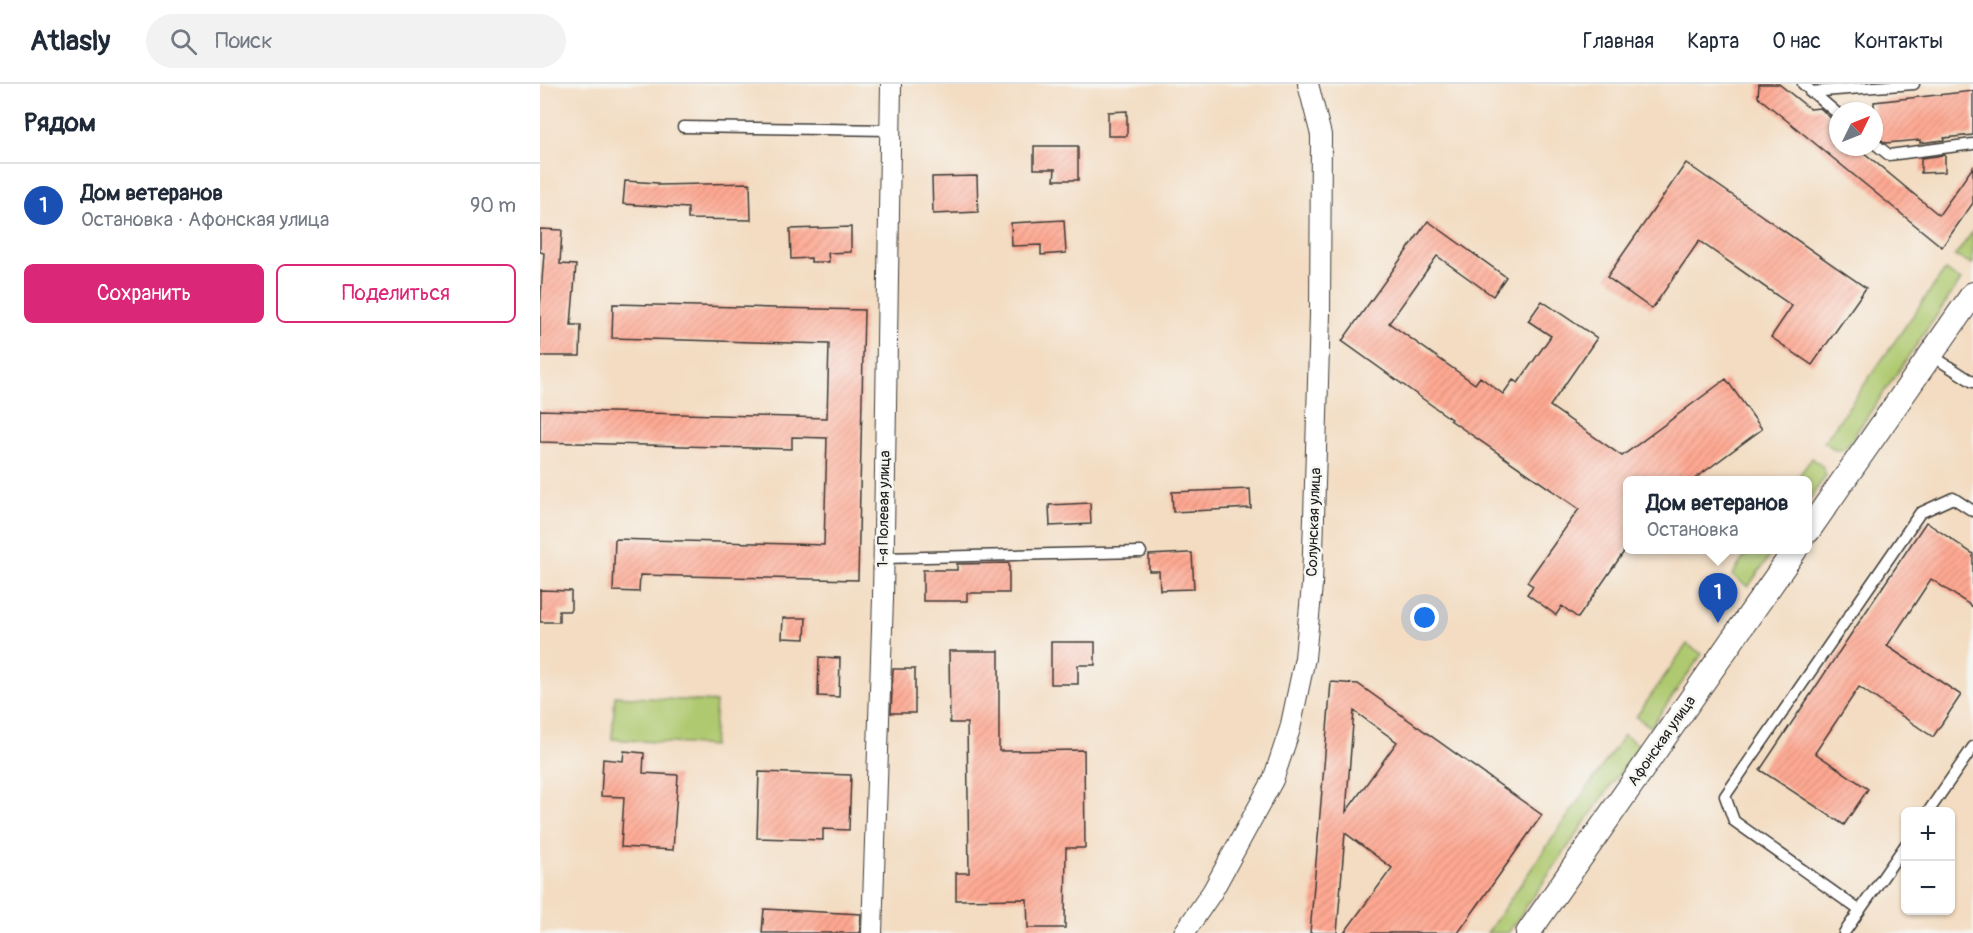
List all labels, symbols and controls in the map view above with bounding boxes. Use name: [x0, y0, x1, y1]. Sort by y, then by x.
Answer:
search box: [146, 14, 566, 68]
text: Atlasly: [30, 24, 110, 59]
icon: search: [167, 25, 200, 58]
text: Поиск: [215, 27, 273, 55]
text: Главная: [1583, 28, 1654, 55]
text: Карта: [1687, 28, 1739, 55]
text: О нас: [1772, 28, 1821, 55]
text: Контакты: [1854, 28, 1943, 55]
north arrow: [1829, 102, 1883, 156]
text: Рядом: [24, 107, 96, 139]
text: Дом ветеранов: [81, 179, 223, 207]
text: 1: [40, 193, 47, 218]
text: 90 m: [470, 193, 516, 218]
text: Остановка · Афонская улица: [81, 207, 329, 232]
button: Сохранить: [24, 264, 264, 323]
button: Поделиться: [276, 264, 516, 323]
street label: 1-я Полевая улица: [873, 450, 895, 568]
street label: Солунская улица: [1303, 467, 1325, 577]
popup: [1623, 476, 1812, 554]
text: Дом ветеранов: [1646, 489, 1789, 517]
text: Остановка: [1646, 517, 1738, 542]
pin: 1: [1698, 574, 1738, 623]
your location: [1410, 603, 1439, 632]
street label: Афонская улица: [1624, 692, 1700, 790]
map controls: [1901, 807, 1955, 915]
button: +: [1901, 807, 1955, 861]
button: −: [1901, 861, 1955, 915]

